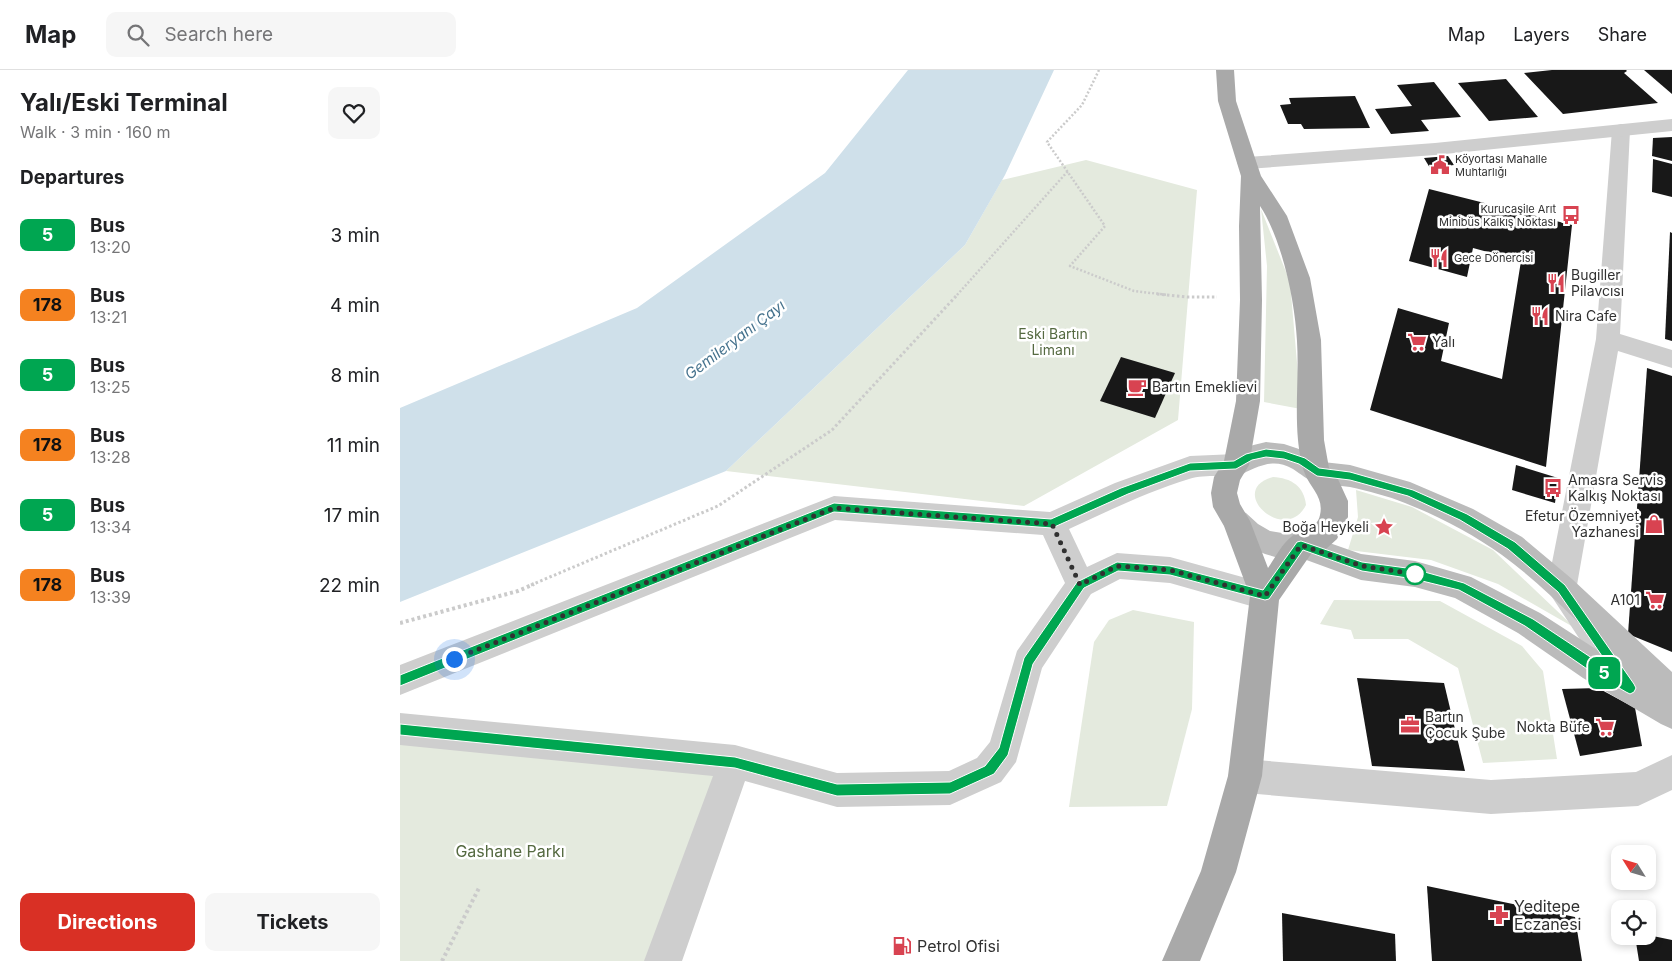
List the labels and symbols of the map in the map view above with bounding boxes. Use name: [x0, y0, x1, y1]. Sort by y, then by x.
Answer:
place label: Köyortası Mahalle Muhtarlığı: [1455, 152, 1547, 179]
public building icon: Köyortası Mahalle Muhtarlığı: [1429, 154, 1451, 176]
place label: Kurucaşile Arıt Minibüs Kalkış Noktası: [1439, 202, 1556, 229]
bus stop icon: Kurucaşile Arıt Minibüs Kalkış Noktası: [1560, 204, 1582, 226]
restaurant icon: Gece Dönercisi: [1428, 247, 1450, 269]
place label: Gece Dönercisi: [1454, 251, 1533, 265]
place label: Bugiller Pilavcısı: [1571, 266, 1624, 299]
restaurant icon: Bugiller Pilavcısı: [1545, 272, 1567, 294]
water label: Gemileryanı Çayı: [681, 295, 789, 384]
restaurant icon: Nira Cafe: [1529, 305, 1551, 327]
place label: Nira Cafe: [1555, 307, 1617, 324]
park label: Eski Bartın Limanı: [1018, 325, 1088, 358]
supermarket icon: Yalı: [1406, 331, 1428, 353]
place label: Yalı: [1432, 333, 1455, 350]
cafe icon: Bartın Emeklievi: [1126, 376, 1148, 398]
place label: Bartın Emeklievi: [1152, 378, 1257, 395]
place label: Amasra Servis Kalkış Noktası: [1568, 471, 1664, 504]
bus stop icon: Amasra Servis Kalkış Noktası: [1542, 477, 1564, 499]
place label: Efetur Özemniyet Yazhanesi: [1525, 507, 1639, 540]
shop icon: Efetur Özemniyet Yazhanesi: [1643, 513, 1665, 535]
place icon: Boğa Heykeli: [1373, 516, 1395, 538]
place label: Boğa Heykeli: [1283, 518, 1369, 535]
unlabelled marker: [1404, 563, 1426, 585]
supermarket icon: A101: [1644, 589, 1666, 611]
place label: A101: [1611, 591, 1640, 608]
your location: [442, 647, 467, 672]
line badge: 5: [1588, 657, 1620, 689]
place label: Bartın Çocuk Şube: [1425, 708, 1506, 741]
office icon: Bartın Çocuk Şube: [1399, 714, 1421, 736]
supermarket icon: Nokta Büfe: [1594, 716, 1616, 738]
place label: Nokta Büfe: [1517, 718, 1590, 735]
park label: Gashane Parkı: [455, 841, 565, 861]
north arrow: [1611, 845, 1656, 890]
place label: Yeditepe Eczanesi: [1514, 896, 1581, 934]
pharmacy icon: Yeditepe Eczanesi: [1488, 904, 1510, 926]
fuel station icon: Petrol Ofisi: [891, 935, 913, 957]
place label: Petrol Ofisi: [917, 936, 1000, 956]

